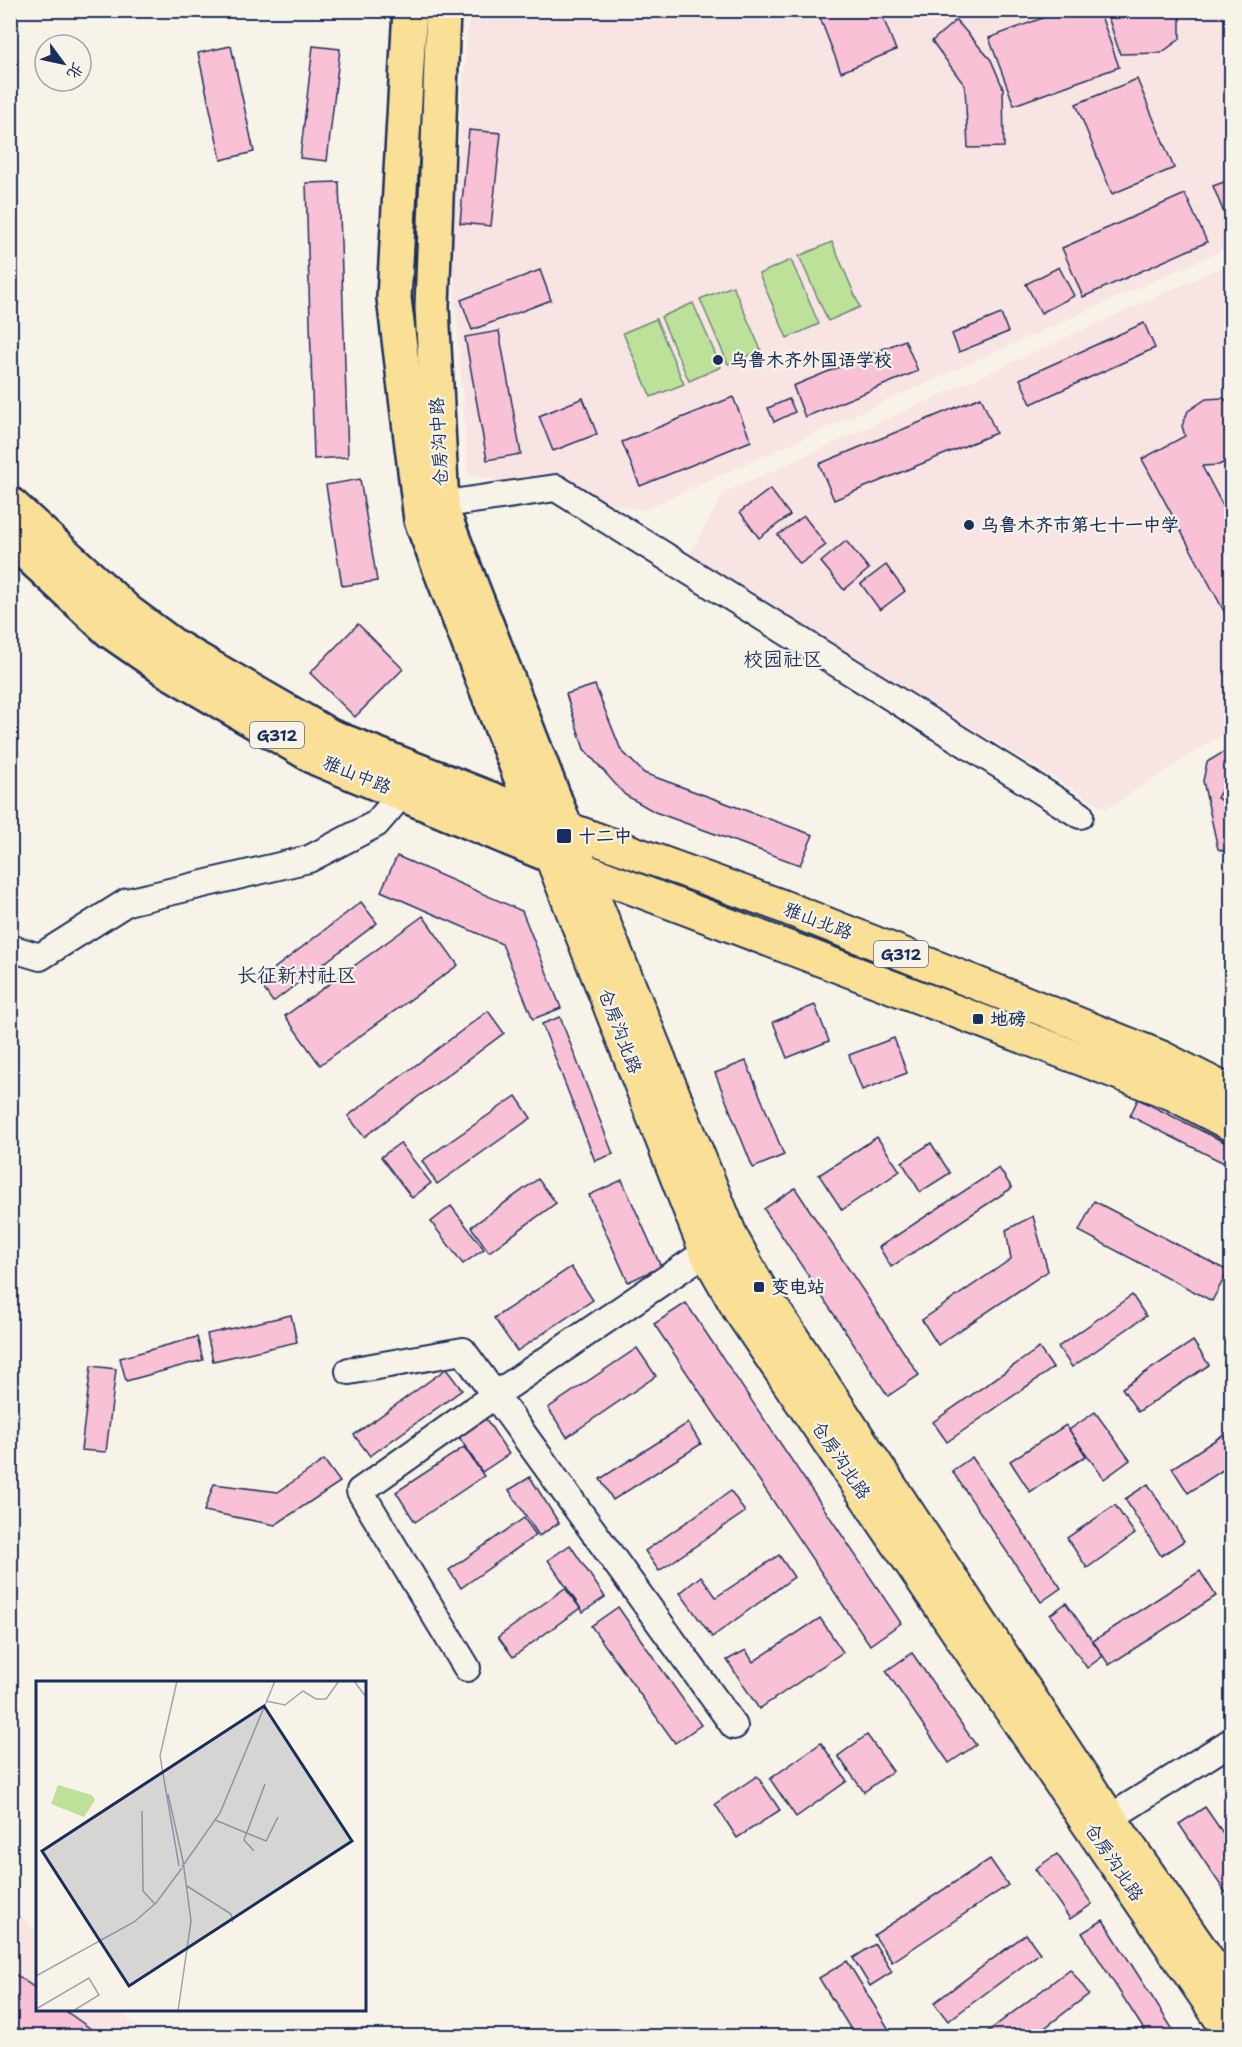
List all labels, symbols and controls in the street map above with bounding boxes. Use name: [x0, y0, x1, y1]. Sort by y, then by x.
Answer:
north arrow: [33, 33, 93, 93]
text: 北: [62, 58, 88, 83]
place label: 乌鲁木齐外国语学校: [730, 348, 892, 372]
marker: 乌鲁木齐外国语学校: [711, 353, 725, 367]
street label: 仓房沟中路: [425, 396, 453, 488]
place label: 乌鲁木齐市第七十一中学: [981, 513, 1179, 537]
marker: 乌鲁木齐市第七十一中学: [962, 518, 976, 532]
district label: 校园社区: [743, 646, 823, 672]
road number: G312: [250, 722, 304, 748]
street label: 雅山中路: [319, 750, 395, 800]
place label: 十二中: [578, 824, 632, 848]
marker: 十二中: [555, 827, 573, 845]
street label: 雅山北路: [780, 897, 856, 945]
road number: G312: [874, 941, 928, 967]
district label: 长征新村社区: [237, 962, 357, 988]
street label: 仓房沟北路: [593, 985, 647, 1077]
place label: 地磅: [990, 1007, 1026, 1031]
marker: 地磅: [971, 1012, 985, 1026]
place label: 变电站: [771, 1275, 825, 1299]
marker: 变电站: [752, 1280, 766, 1294]
street label: 仓房沟北路: [806, 1416, 876, 1504]
inset map: [36, 1681, 366, 2011]
street label: 仓房沟北路: [1079, 1818, 1149, 1906]

